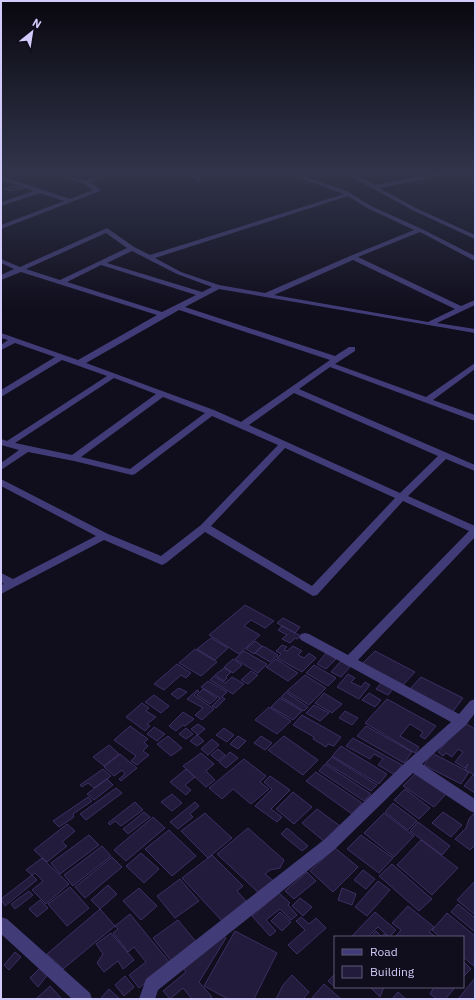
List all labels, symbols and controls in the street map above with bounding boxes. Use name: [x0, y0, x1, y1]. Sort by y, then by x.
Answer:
north arrow: [12, 12, 52, 52]
text: N: [30, 15, 44, 31]
legend: [334, 936, 464, 988]
text: Road: [370, 944, 398, 959]
text: Building: [370, 964, 415, 979]

